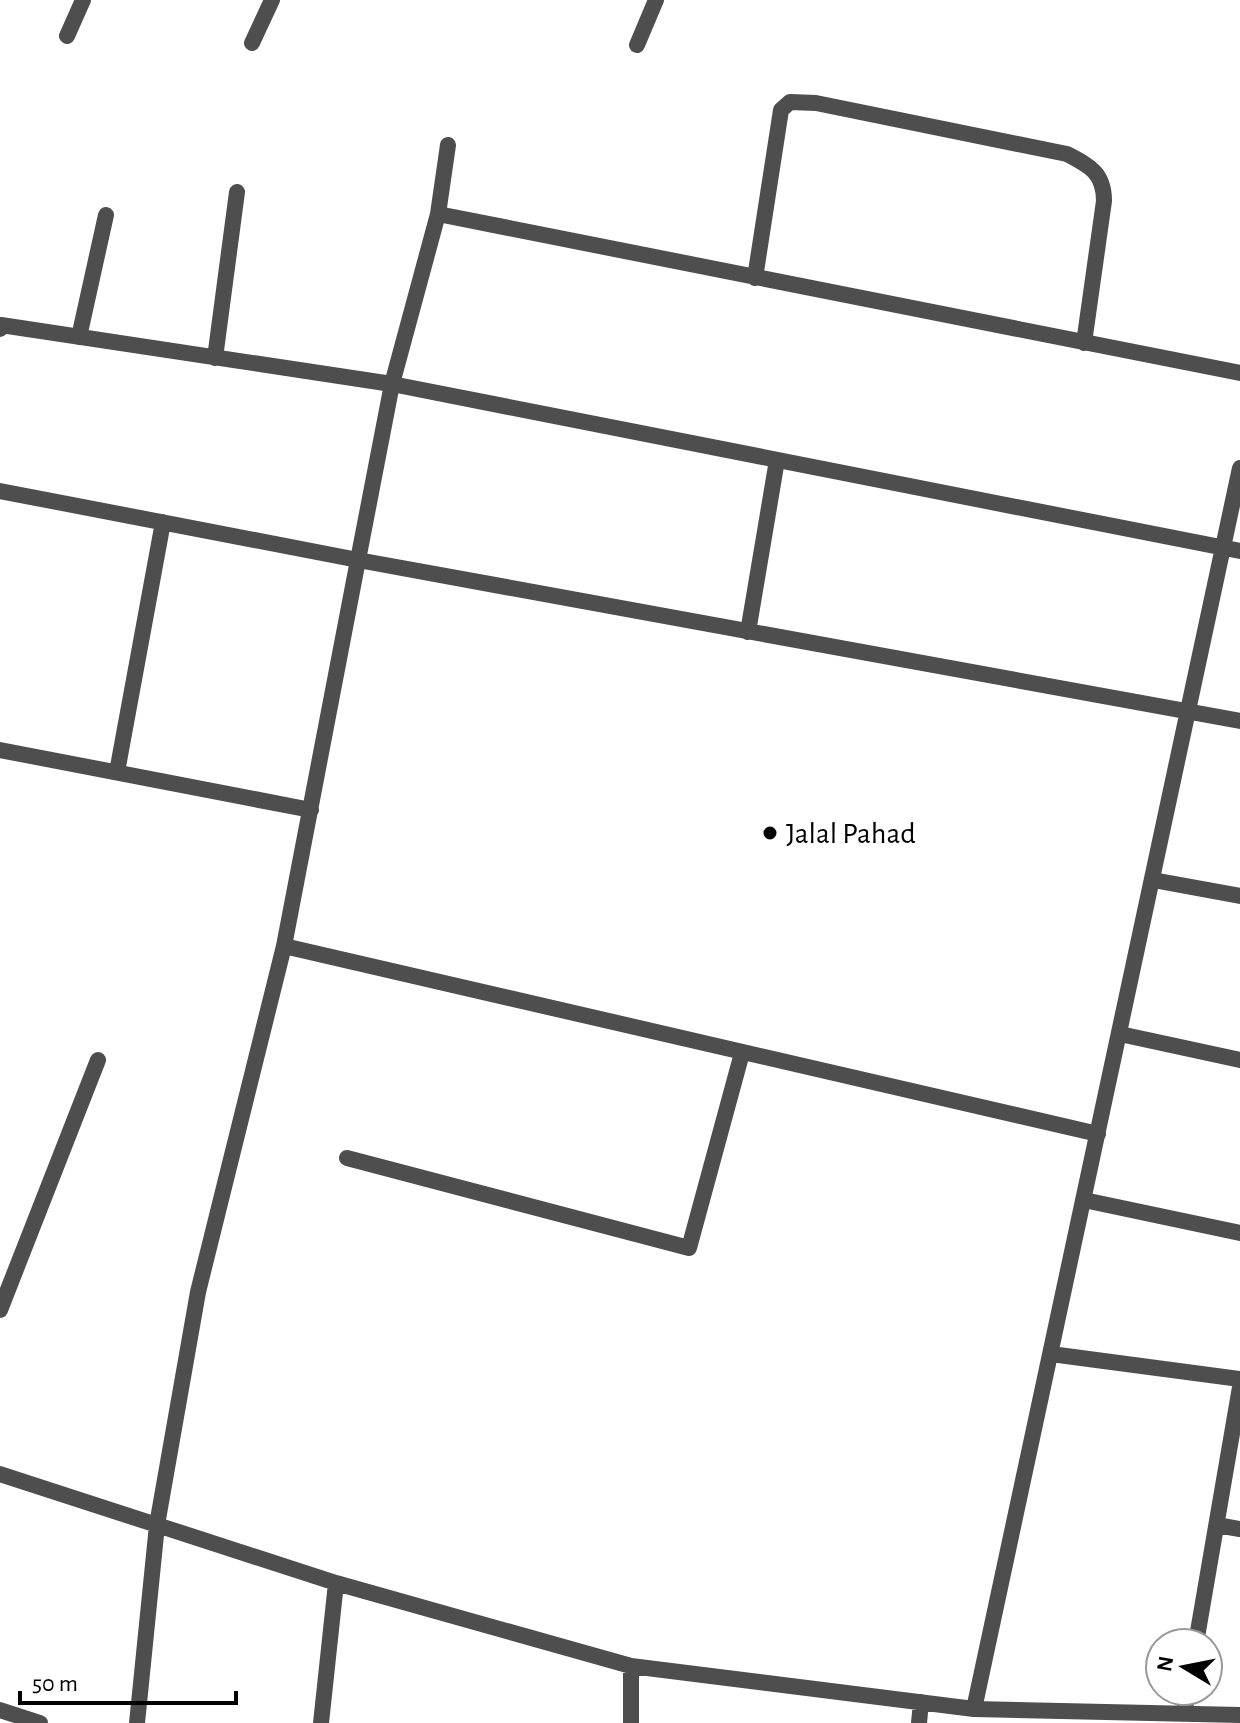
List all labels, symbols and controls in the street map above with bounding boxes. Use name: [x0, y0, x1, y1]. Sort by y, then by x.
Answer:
place label: Jalal Pahad: [786, 819, 916, 849]
marker: Jalal Pahad: [761, 824, 779, 842]
north arrow: [1144, 1627, 1224, 1707]
text: N: [1153, 1654, 1177, 1673]
scale bar: [20, 1655, 236, 1705]
text: 50 m: [32, 1672, 78, 1696]

